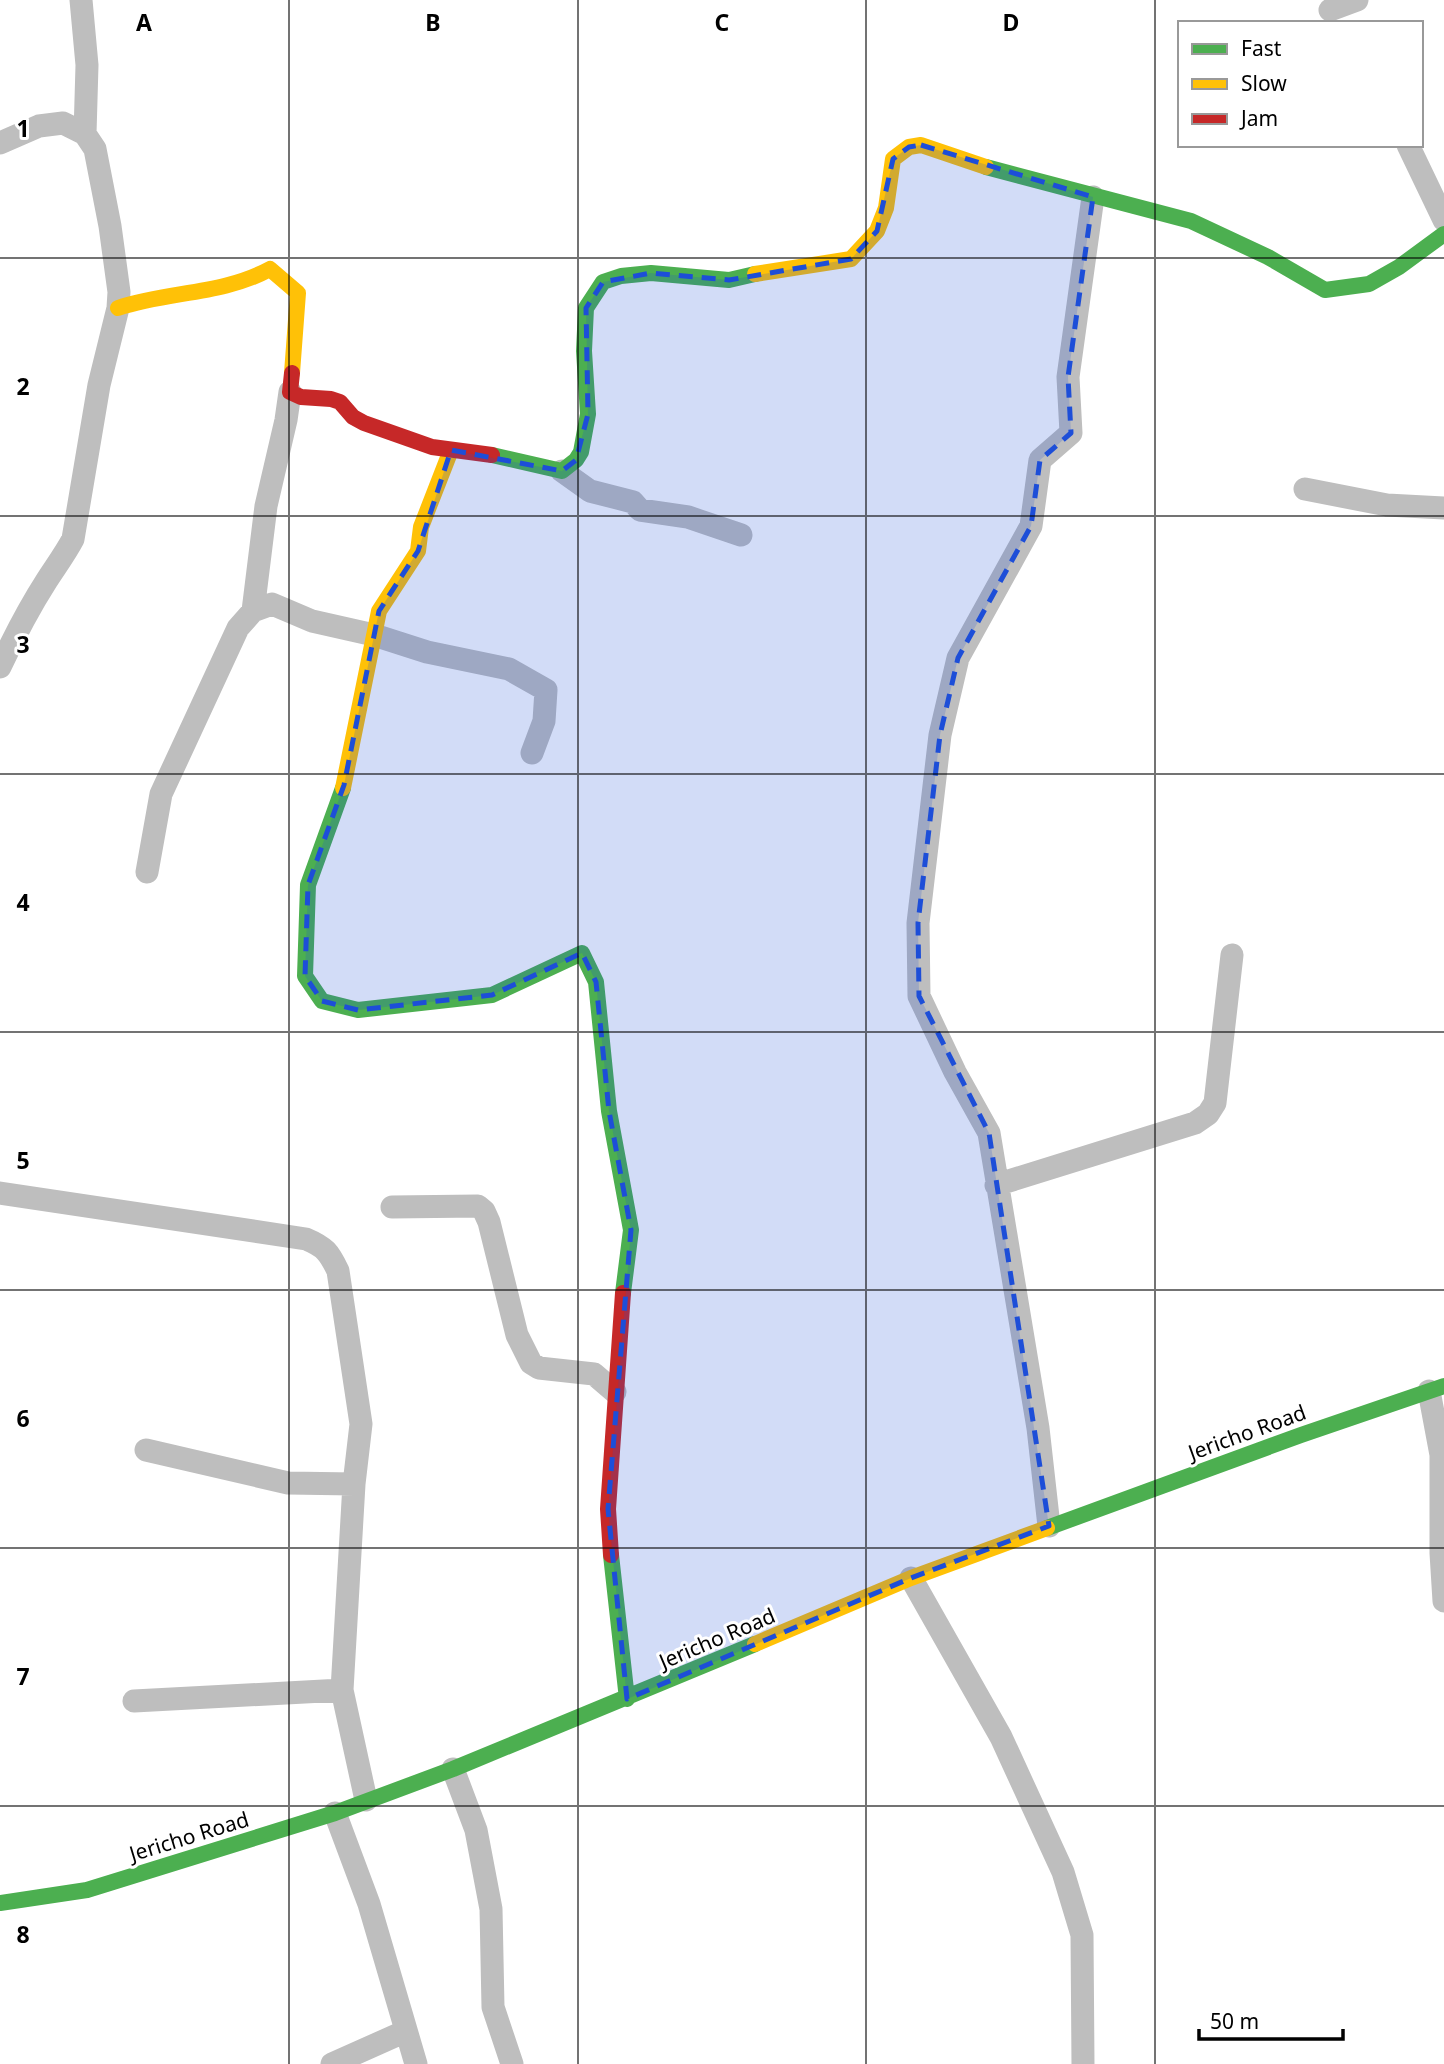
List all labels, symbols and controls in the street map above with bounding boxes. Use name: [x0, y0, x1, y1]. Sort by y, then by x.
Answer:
text: A: [136, 6, 152, 38]
text: B: [425, 6, 441, 38]
text: C: [715, 6, 730, 38]
text: D: [1003, 6, 1019, 38]
legend: [1178, 21, 1423, 147]
text: Fast: [1241, 34, 1282, 62]
text: Slow: [1241, 69, 1287, 97]
text: Jam: [1239, 104, 1278, 132]
text: 1: [16, 112, 30, 144]
text: 2: [16, 370, 30, 402]
text: 3: [16, 628, 30, 660]
text: 4: [16, 886, 30, 918]
text: 5: [16, 1144, 30, 1176]
street label: Jericho Road: [1182, 1398, 1310, 1467]
text: 6: [16, 1402, 30, 1434]
street label: Jericho Road: [653, 1601, 779, 1676]
text: 7: [16, 1660, 30, 1692]
street label: Jericho Road: [124, 1805, 252, 1868]
text: 8: [16, 1918, 30, 1950]
scale bar: [1199, 1997, 1342, 2041]
text: 50 m: [1210, 2007, 1259, 2035]

